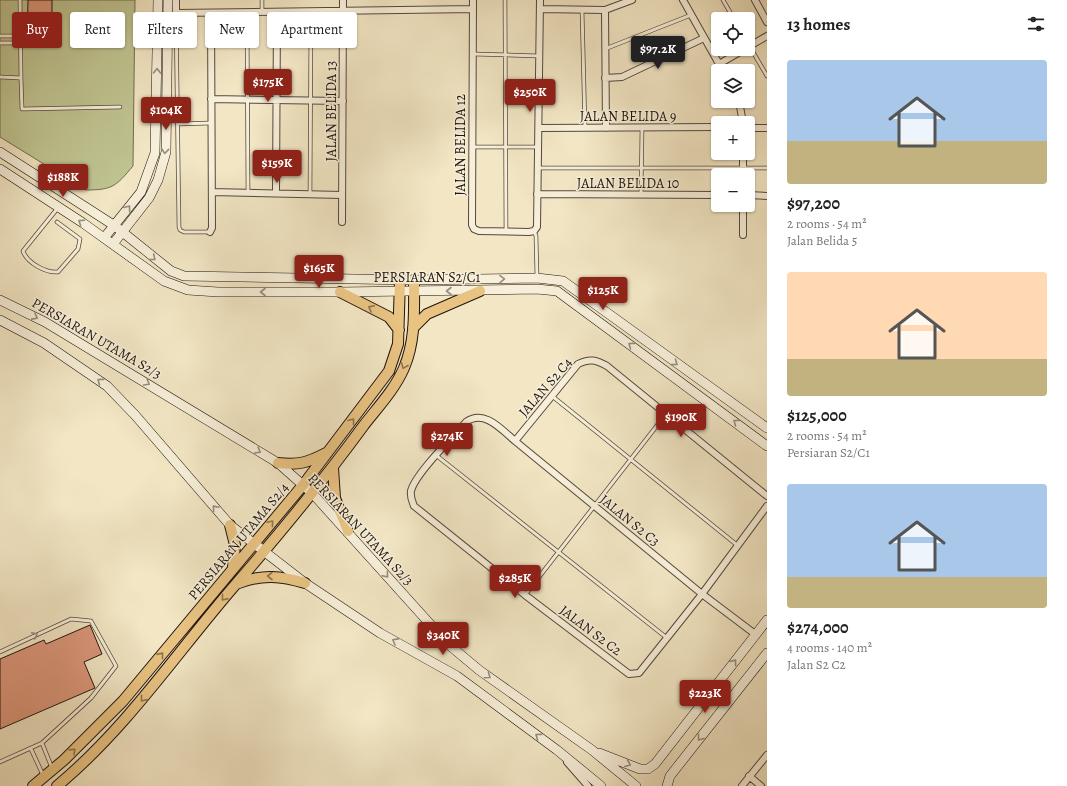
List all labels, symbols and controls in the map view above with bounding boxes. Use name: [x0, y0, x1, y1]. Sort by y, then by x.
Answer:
chip: Buy: [12, 12, 62, 48]
chip: Rent: [70, 12, 125, 48]
chip: Filters: [133, 12, 197, 48]
chip: New: [205, 12, 259, 48]
chip: Apartment: [267, 12, 357, 48]
map controls: [711, 12, 755, 212]
button: locate: [711, 12, 755, 56]
text: 13 homes: [787, 13, 850, 36]
icon: filters: [1025, 13, 1047, 35]
pin: $97.2K: [625, 36, 691, 70]
text: $97.2K: [640, 40, 676, 57]
street label: JALAN BELIDA 13: [322, 60, 341, 161]
button: layers: [711, 64, 755, 108]
one-way arrow: [153, 68, 161, 74]
pin: $175K: [240, 69, 296, 103]
text: $175K: [253, 73, 283, 90]
pin: $250K: [502, 79, 558, 113]
text: $250K: [514, 83, 546, 100]
icon: home: [881, 86, 953, 158]
street label: JALAN BELIDA 12: [451, 94, 470, 196]
pin: $104K: [138, 97, 194, 131]
text: $104K: [150, 101, 182, 118]
street label: JALAN BELIDA 9: [580, 107, 676, 126]
button: +: [711, 116, 755, 160]
one-way arrow: [161, 148, 170, 154]
pin: $159K: [249, 150, 305, 184]
text: $159K: [262, 154, 292, 171]
pin: $188K: [35, 164, 91, 198]
text: $188K: [47, 168, 79, 185]
button: −: [711, 168, 755, 212]
street label: JALAN BELIDA 10: [577, 174, 679, 193]
text: $97,200: [787, 192, 840, 215]
one-way arrow: [124, 205, 131, 212]
text: 2 rooms · 54 m²: [787, 215, 866, 232]
one-way arrow: [78, 219, 85, 227]
text: Jalan Belida 5: [787, 232, 857, 249]
one-way arrow: [149, 253, 156, 260]
pin: $165K: [291, 255, 347, 289]
text: $165K: [304, 259, 334, 276]
street label: PERSIARAN S2/C1: [374, 268, 481, 287]
one-way arrow: [499, 275, 505, 283]
pin: $125K: [575, 277, 631, 311]
text: $125K: [587, 281, 619, 298]
one-way arrow: [446, 287, 452, 295]
one-way arrow: [260, 288, 266, 296]
street label: PERSIARAN UTAMA S2/3: [28, 293, 165, 383]
icon: home: [881, 298, 953, 370]
one-way arrow: [368, 305, 375, 313]
one-way arrow: [31, 312, 38, 320]
one-way arrow: [629, 343, 636, 350]
street label: JALAN S2 C4: [514, 354, 577, 421]
one-way arrow: [671, 358, 678, 365]
one-way arrow: [401, 362, 409, 369]
one-way arrow: [97, 379, 104, 386]
one-way arrow: [143, 379, 150, 386]
pin: $190K: [653, 404, 709, 438]
text: $125,000: [787, 404, 847, 427]
text: $190K: [665, 408, 697, 425]
one-way arrow: [347, 419, 354, 426]
one-way arrow: [733, 420, 740, 427]
pin: $274K: [419, 423, 475, 457]
text: $274K: [431, 427, 463, 444]
text: 2 rooms · 54 m²: [787, 427, 866, 444]
text: Persiaran S2/C1: [787, 444, 870, 461]
one-way arrow: [254, 446, 261, 453]
street label: PERSIARAN UTAMA S2/3: [304, 469, 418, 590]
street label: PERSIARAN UTAMA S2/4: [184, 479, 293, 604]
street label: JALAN S2 C3: [596, 490, 664, 551]
one-way arrow: [213, 505, 220, 512]
icon: home: [881, 510, 953, 582]
one-way arrow: [266, 520, 273, 528]
pin: $285K: [487, 565, 543, 599]
text: $285K: [499, 569, 531, 586]
one-way arrow: [381, 570, 388, 578]
one-way arrow: [267, 572, 273, 580]
one-way arrow: [222, 594, 229, 601]
street label: JALAN S2 C2: [556, 601, 626, 660]
text: $274,000: [787, 616, 849, 639]
pin: $340K: [415, 622, 471, 656]
text: $340K: [427, 626, 459, 643]
one-way arrow: [31, 632, 39, 640]
one-way arrow: [391, 638, 399, 645]
text: 4 rooms · 140 m²: [787, 639, 872, 656]
one-way arrow: [156, 653, 163, 660]
text: Jalan S2 C2: [787, 656, 846, 673]
one-way arrow: [729, 659, 736, 666]
one-way arrow: [483, 671, 490, 678]
pin: $223K: [677, 680, 733, 714]
text: $223K: [689, 684, 721, 701]
one-way arrow: [140, 695, 147, 702]
one-way arrow: [535, 733, 542, 740]
one-way arrow: [697, 734, 704, 741]
one-way arrow: [68, 748, 76, 756]
one-way arrow: [624, 759, 632, 767]

